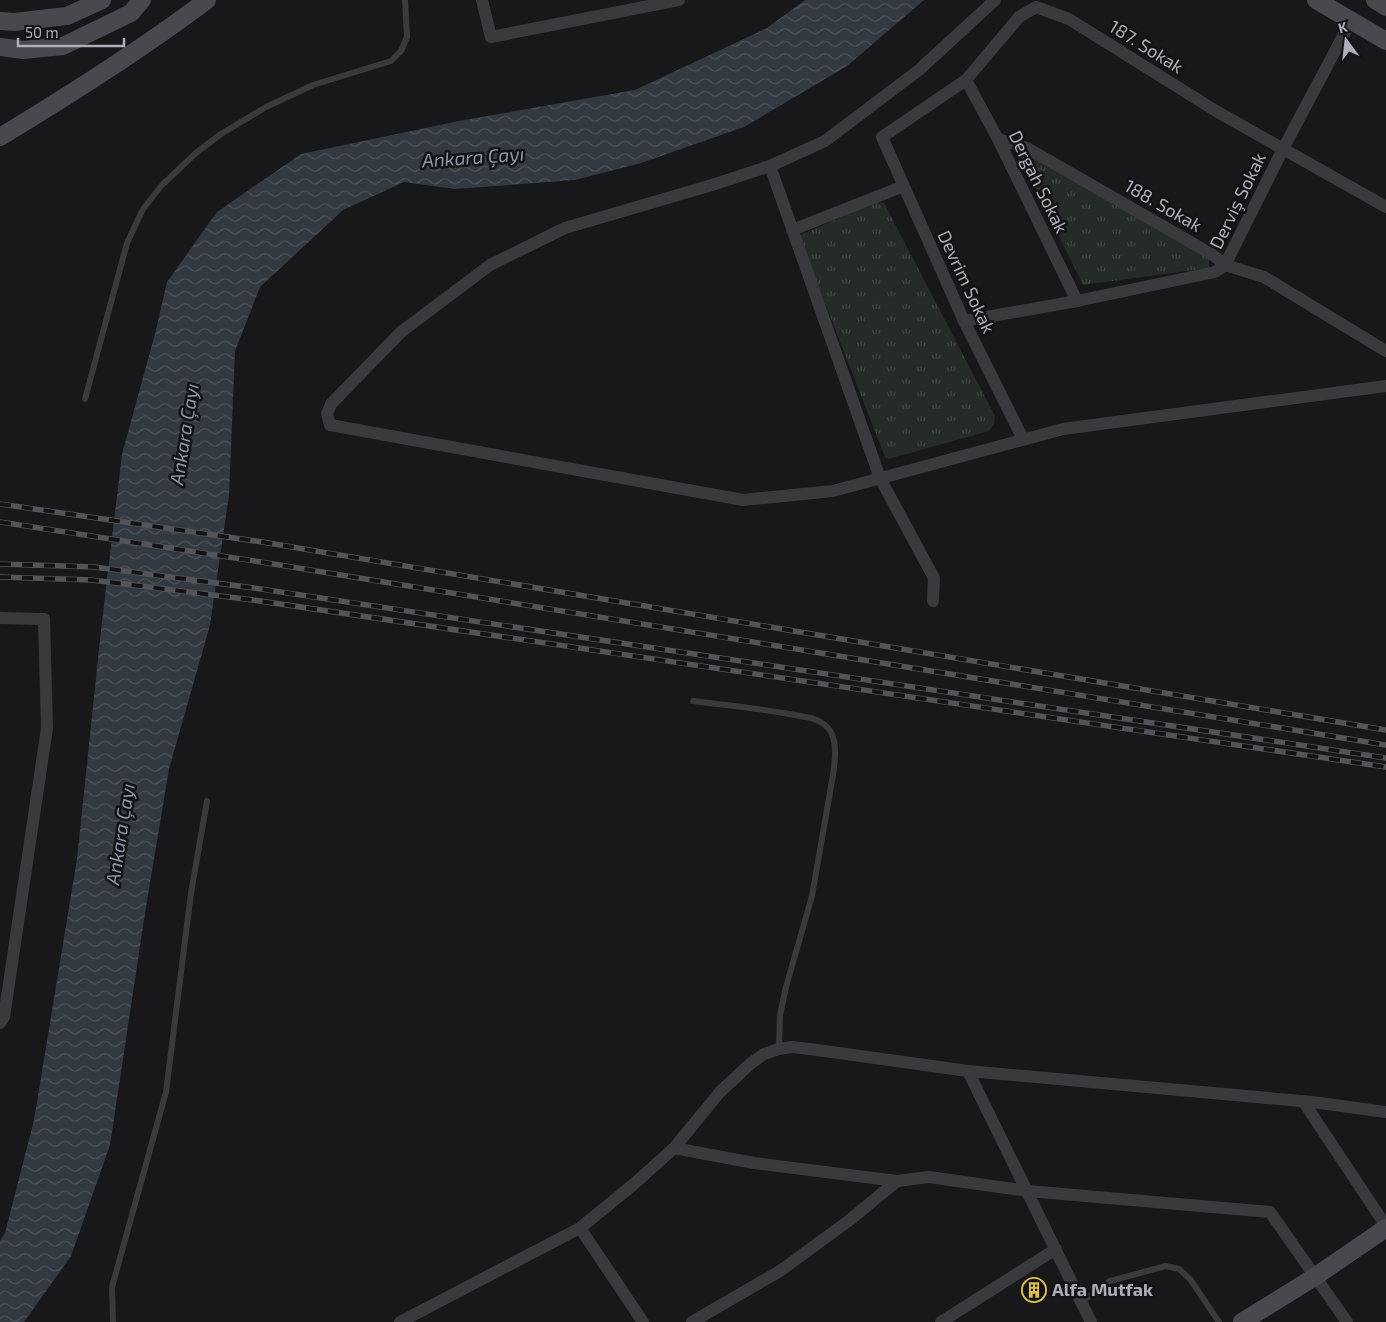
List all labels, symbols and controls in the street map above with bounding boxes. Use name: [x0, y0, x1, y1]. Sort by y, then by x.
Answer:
scale bar: [18, 15, 124, 47]
street label: 187. Sokak: [1105, 15, 1188, 78]
north arrow: [1321, 15, 1371, 65]
text: K: [1336, 18, 1349, 36]
text: 50 m: [25, 23, 59, 41]
street label: Dergah Sokak: [1005, 127, 1073, 237]
water label: Ankara Çayı: [420, 141, 525, 173]
street label: Derviş Sokak: [1204, 149, 1271, 253]
street label: 188. Sokak: [1121, 174, 1206, 236]
street label: Devrim Sokak: [933, 227, 1000, 337]
water label: Ankara Çayı: [164, 382, 204, 487]
water label: Ankara Çayı: [100, 782, 140, 887]
building icon: Alfa Mutfak: [1021, 1277, 1047, 1303]
place label: Alfa Mutfak: [1052, 1278, 1153, 1300]

